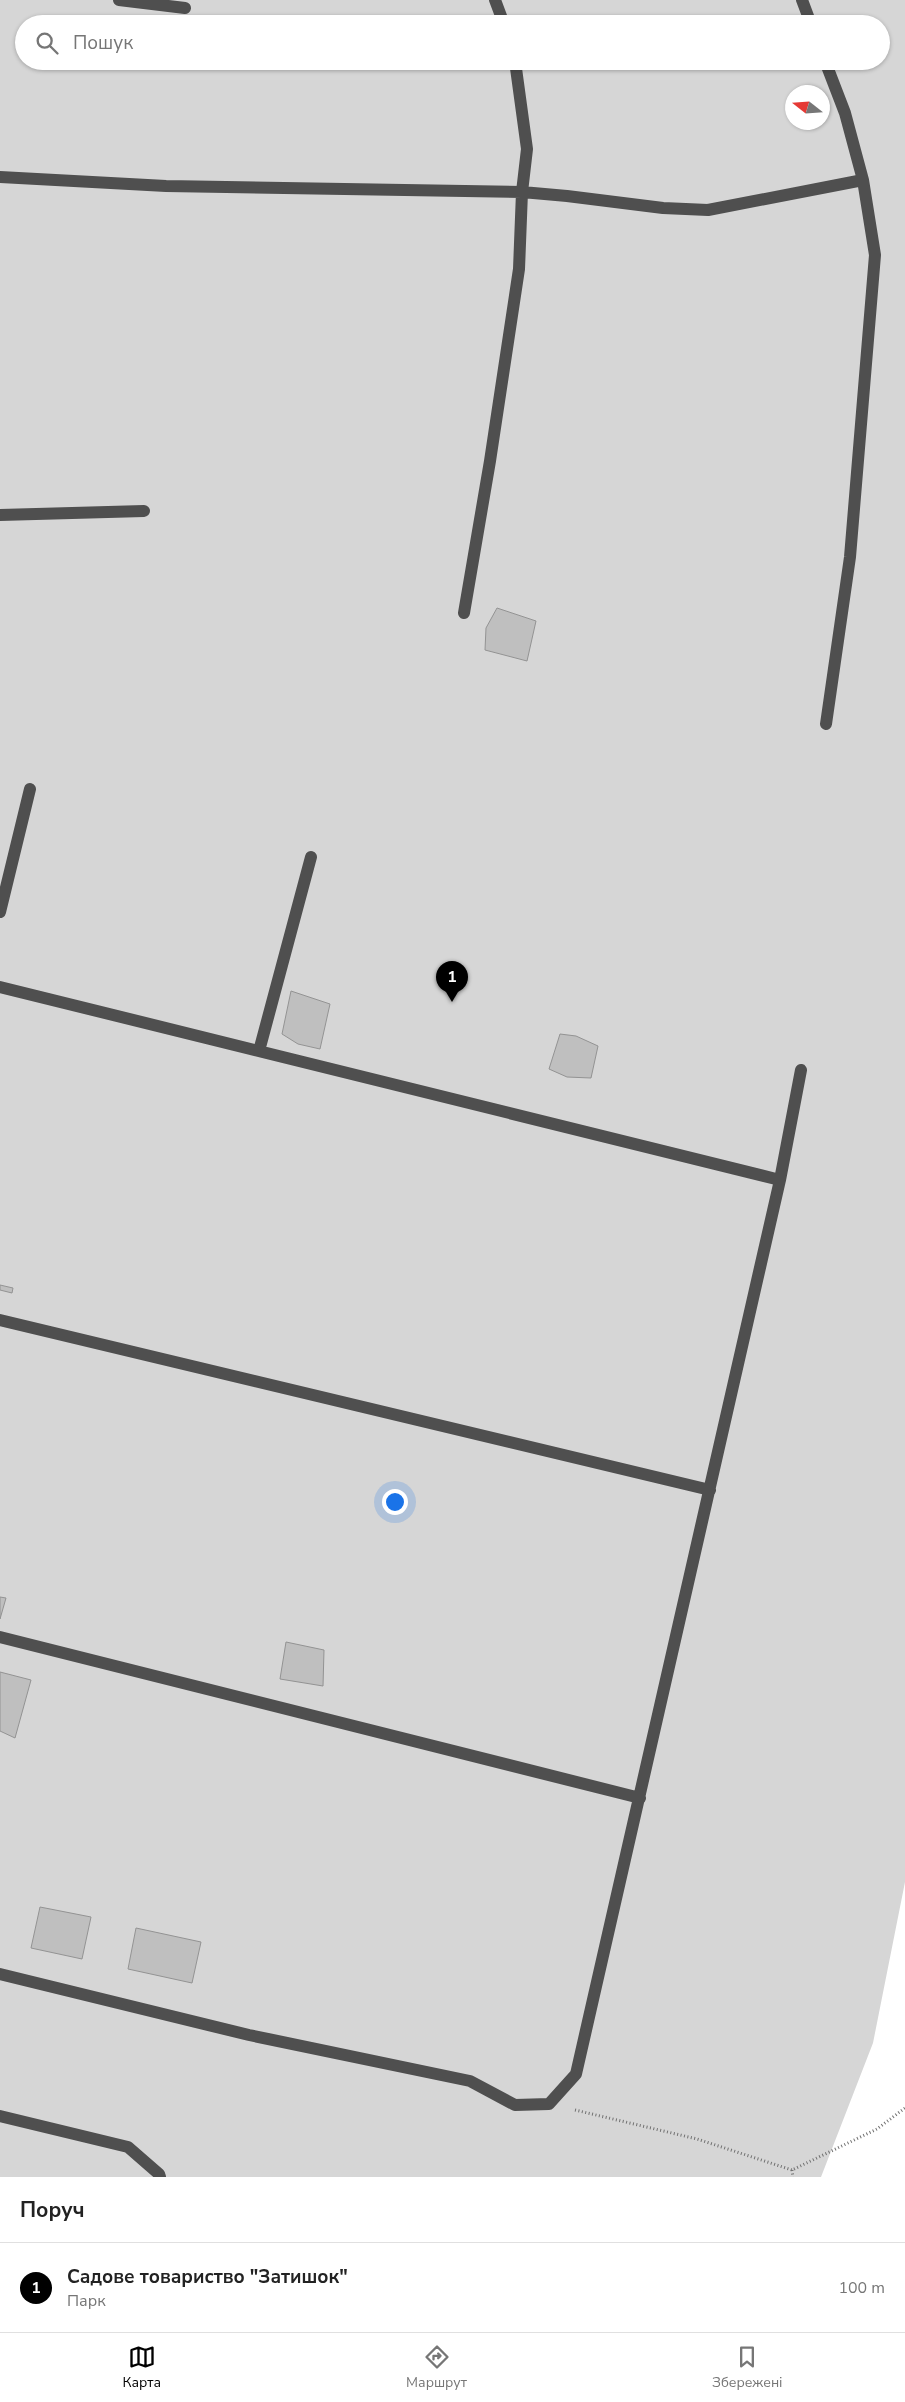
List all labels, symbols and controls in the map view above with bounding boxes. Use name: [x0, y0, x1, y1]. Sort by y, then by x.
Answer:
search box: [15, 15, 890, 70]
icon: search: [33, 29, 61, 57]
text: Пошук: [73, 30, 133, 56]
north arrow: [785, 85, 830, 130]
pin: 1: [436, 961, 468, 1002]
your location: [382, 1489, 408, 1515]
text: Поруч: [20, 2196, 85, 2224]
text: Садове товариство "Затишок": [67, 2264, 348, 2290]
text: 1: [31, 2277, 41, 2299]
text: 100 m: [838, 2277, 885, 2299]
text: Парк: [67, 2290, 106, 2312]
tab: Карта: [123, 2343, 161, 2392]
tab: Маршрут: [406, 2343, 467, 2392]
tab: Збережені: [712, 2343, 782, 2392]

